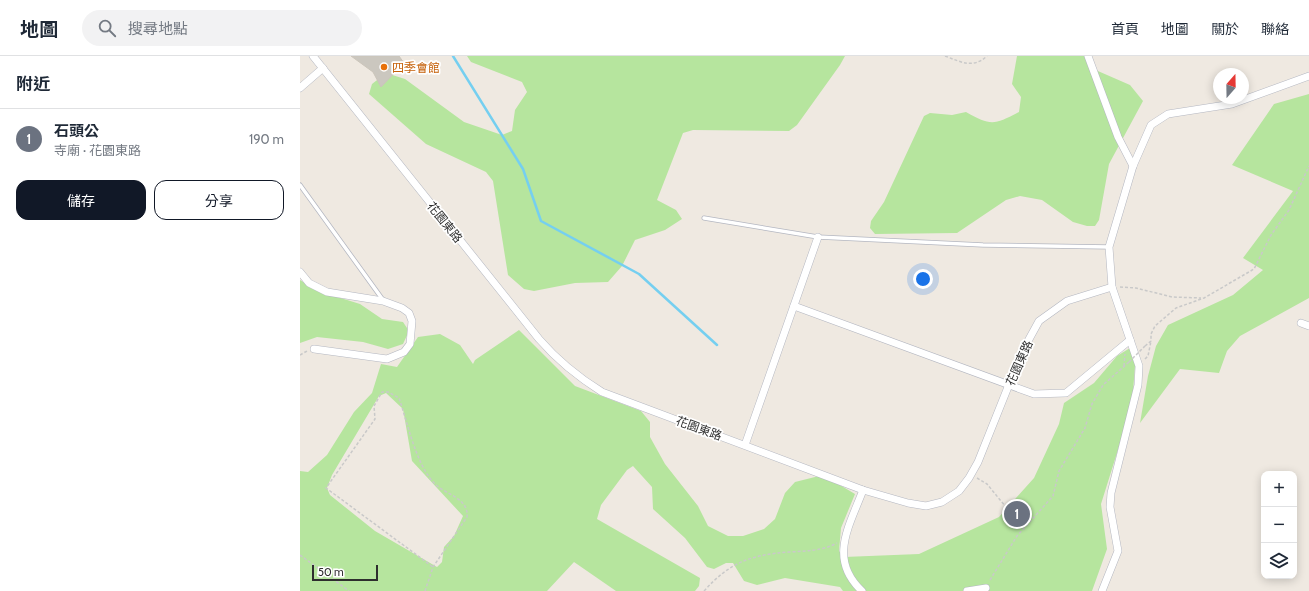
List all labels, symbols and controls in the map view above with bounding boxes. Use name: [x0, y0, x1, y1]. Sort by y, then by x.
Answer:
search box: [82, 10, 362, 46]
icon: search: [96, 17, 118, 39]
text: 地圖: [20, 18, 58, 41]
text: 搜尋地點: [128, 20, 188, 38]
text: 首頁: [1111, 20, 1139, 38]
text: 地圖: [1161, 20, 1189, 38]
text: 關於: [1211, 20, 1239, 38]
text: 聯絡: [1261, 20, 1289, 38]
place label: 四季會館: [392, 60, 440, 75]
marker: 四季會館: [379, 62, 389, 72]
north arrow: [1213, 68, 1249, 104]
text: 附近: [16, 74, 50, 94]
text: 石頭公: [54, 122, 99, 140]
text: 1: [27, 131, 31, 147]
text: 190 m: [249, 131, 284, 147]
text: 寺廟 · 花園東路: [54, 142, 141, 158]
button: 儲存: [16, 180, 146, 220]
button: 分享: [154, 180, 284, 220]
street label: 花園東路: [424, 199, 466, 245]
your location: [913, 269, 933, 289]
street label: 花園東路: [1002, 338, 1036, 388]
street label: 花園東路: [674, 413, 724, 443]
map controls: [1261, 471, 1297, 579]
button: +: [1261, 471, 1297, 507]
pin: 1: [1004, 499, 1030, 529]
button: −: [1261, 507, 1297, 543]
button: layers: [1261, 543, 1297, 579]
scale bar: [312, 563, 378, 582]
text: 50 m: [318, 565, 344, 579]

